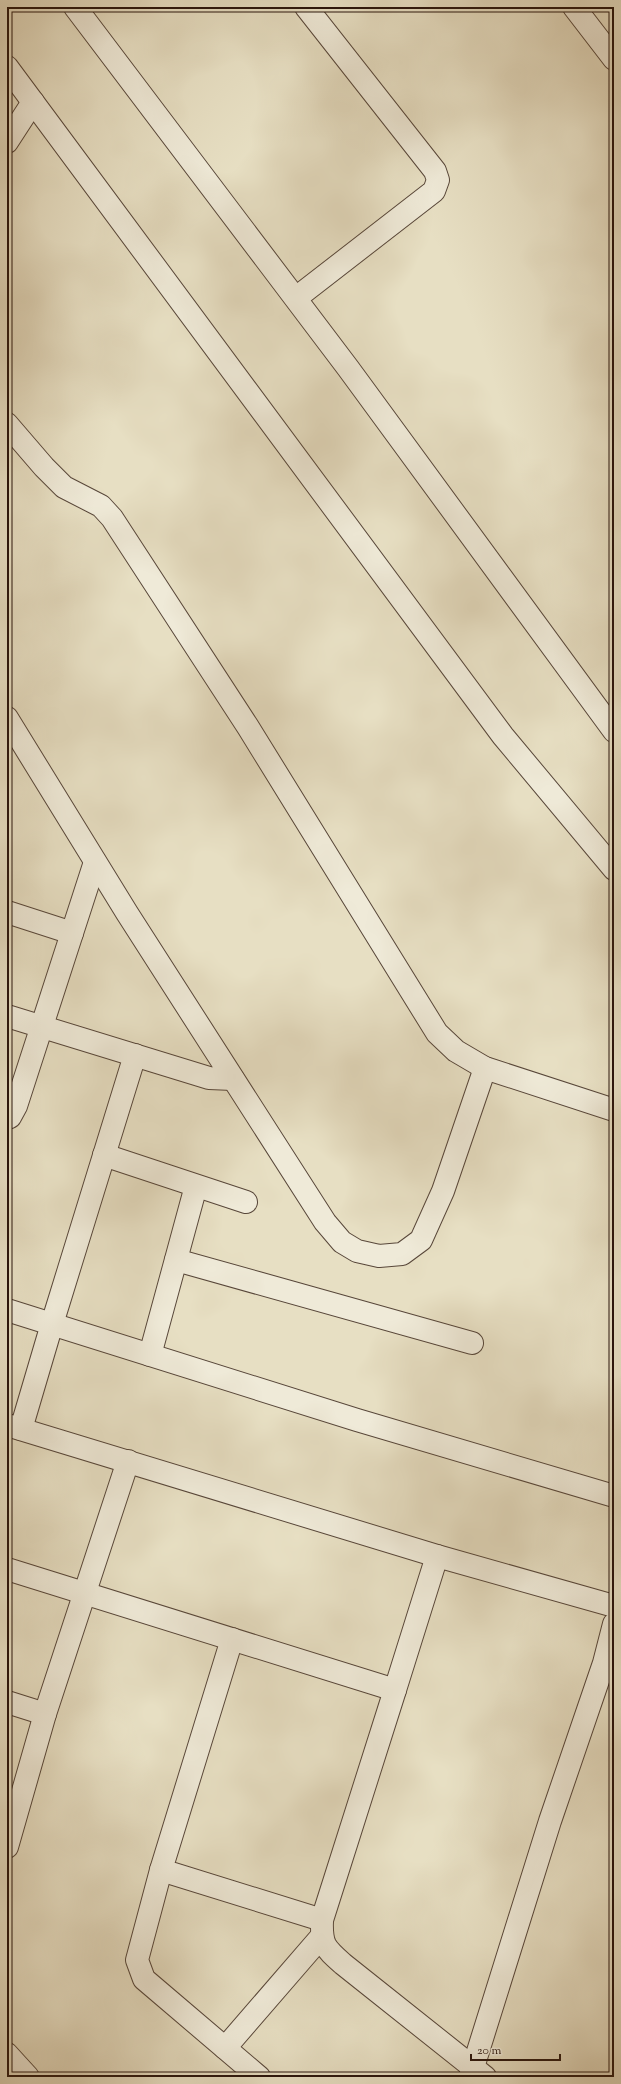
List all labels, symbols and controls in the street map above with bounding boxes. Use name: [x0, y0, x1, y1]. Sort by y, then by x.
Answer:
scale bar: [471, 2036, 560, 2062]
text: 20 m: [477, 2042, 502, 2060]

